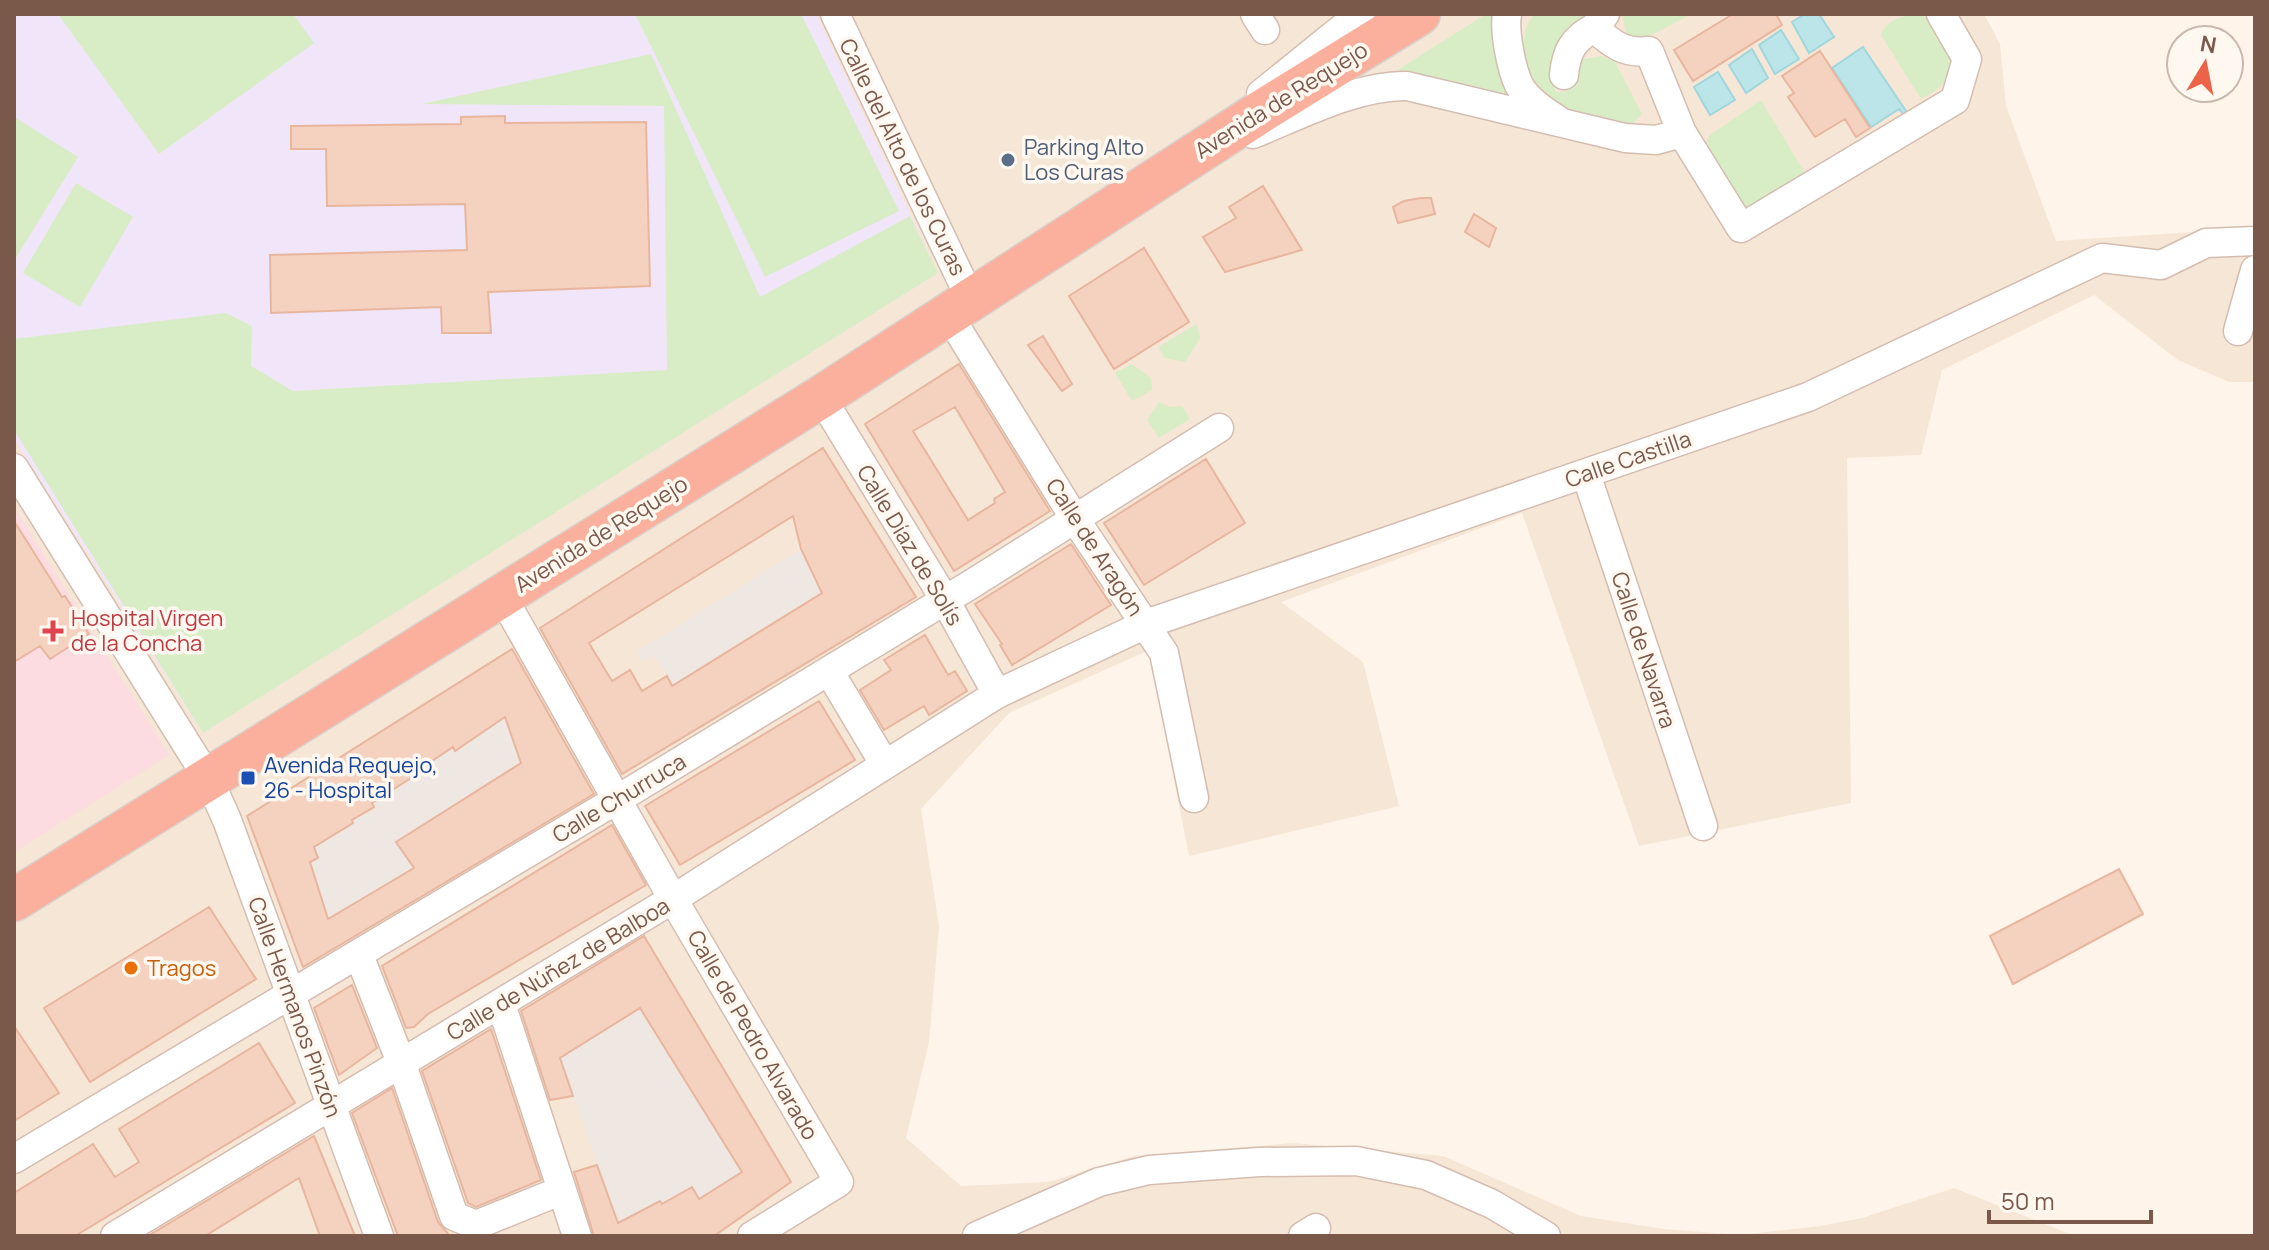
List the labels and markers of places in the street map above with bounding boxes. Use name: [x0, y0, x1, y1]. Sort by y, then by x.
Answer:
place label: Parking Alto Los Curas: [1024, 132, 1144, 187]
marker: Parking Alto Los Curas: [999, 151, 1017, 169]
place label: Hospital Virgen de la Concha: [71, 603, 223, 658]
marker: Hospital Virgen de la Concha: [42, 620, 64, 642]
place label: Avenida Requejo, 26 - Hospital: [264, 750, 438, 805]
marker: Avenida Requejo, 26 - Hospital: [239, 769, 257, 787]
place label: Tragos: [147, 953, 216, 983]
marker: Tragos: [122, 959, 140, 977]

